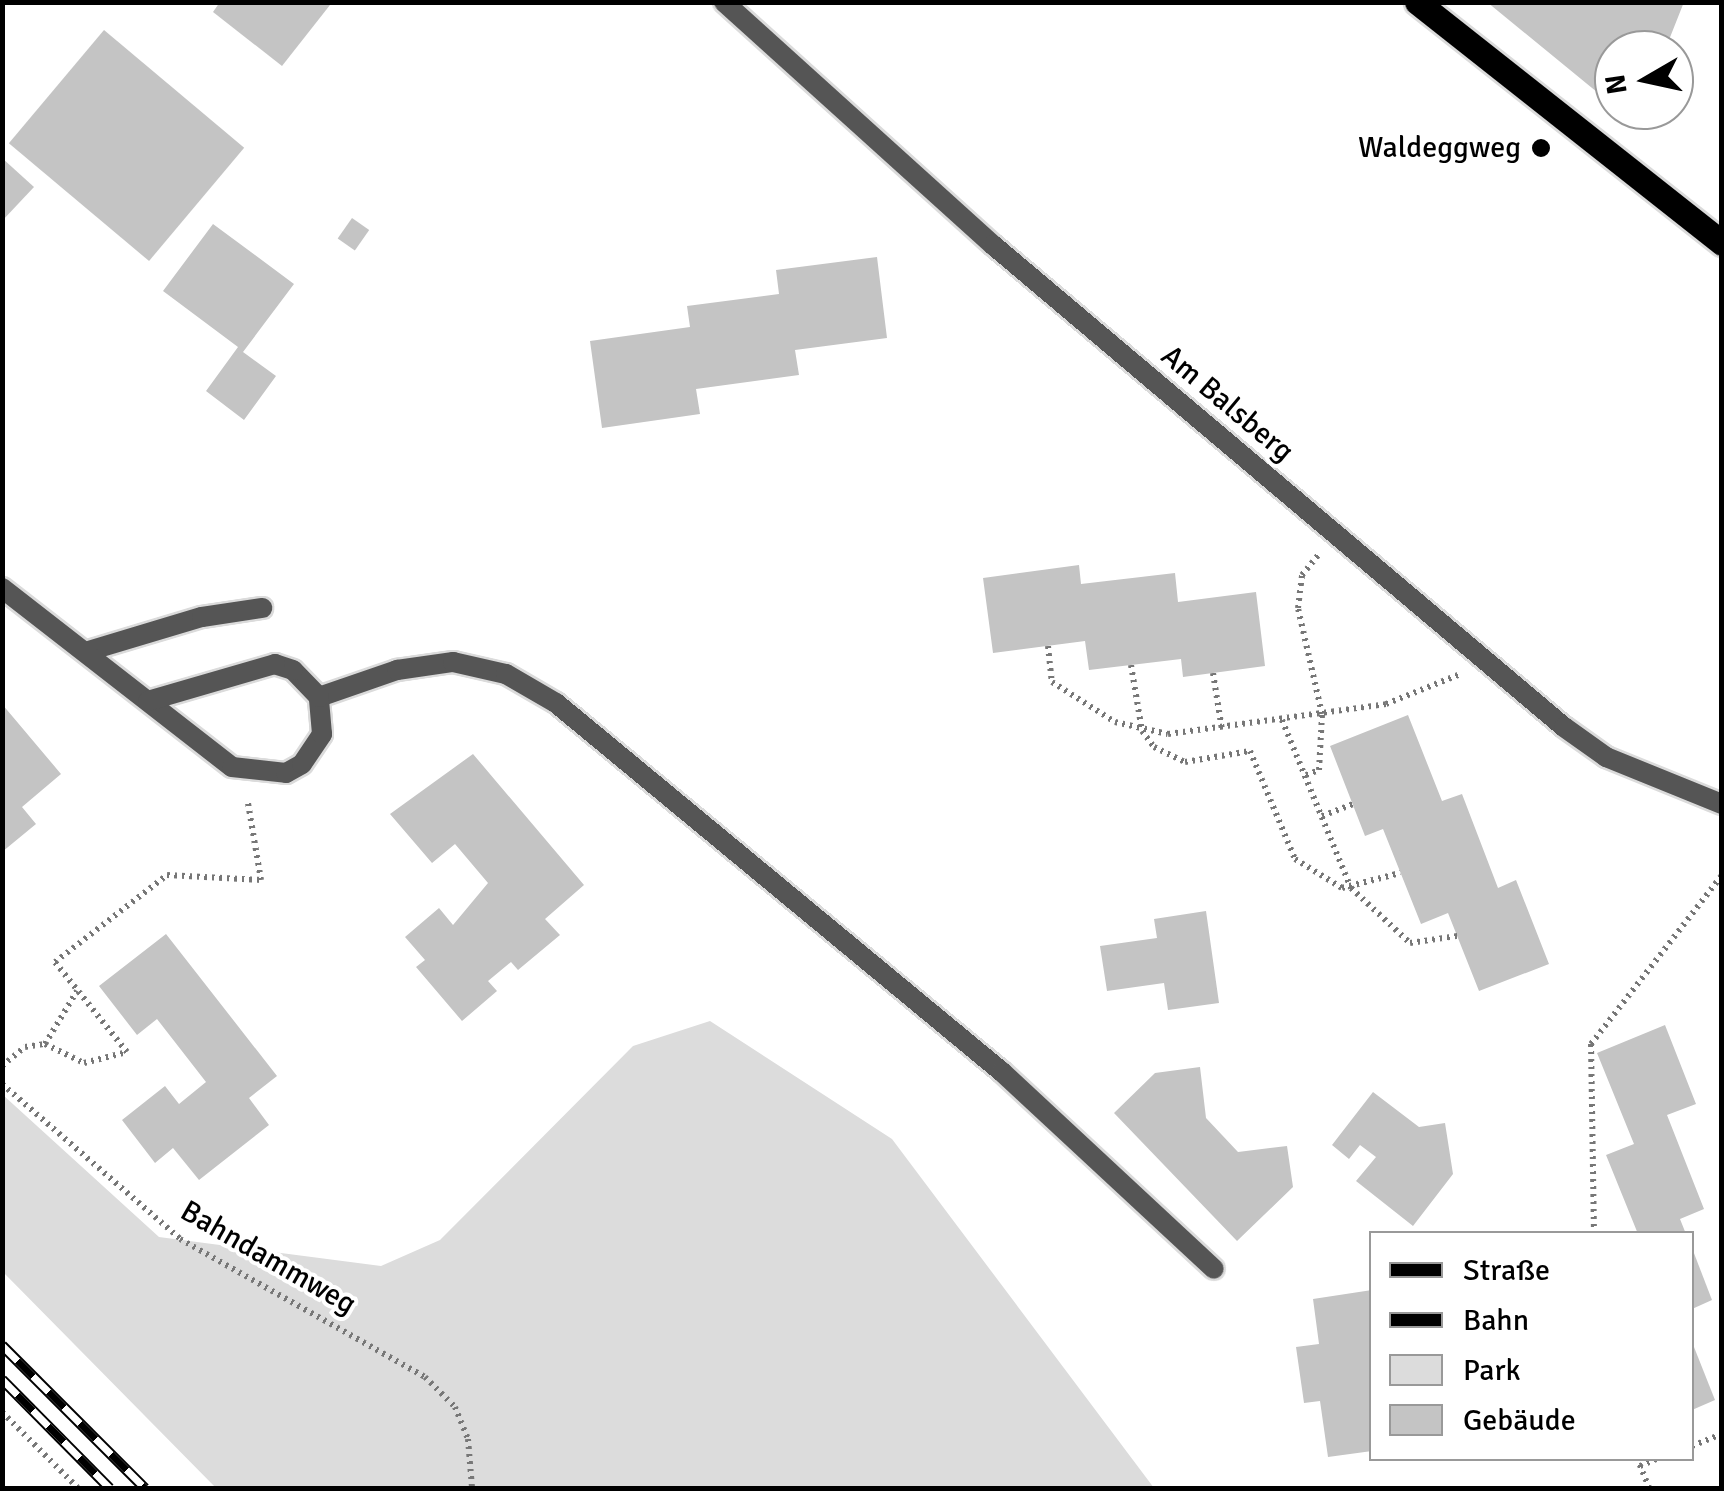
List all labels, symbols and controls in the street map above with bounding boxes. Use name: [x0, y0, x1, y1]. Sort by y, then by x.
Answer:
north arrow: [1594, 30, 1694, 130]
text: N: [1598, 72, 1635, 97]
place label: Waldeggweg: [1358, 130, 1521, 166]
marker: Waldeggweg: [1530, 137, 1552, 159]
street label: Am Balsberg: [1154, 338, 1300, 470]
street label: Bahndammweg: [174, 1193, 362, 1323]
legend: [1369, 1231, 1694, 1461]
text: Straße: [1463, 1252, 1550, 1289]
text: Bahn: [1463, 1302, 1529, 1339]
text: Park: [1463, 1352, 1521, 1389]
text: Gebäude: [1463, 1402, 1576, 1439]

